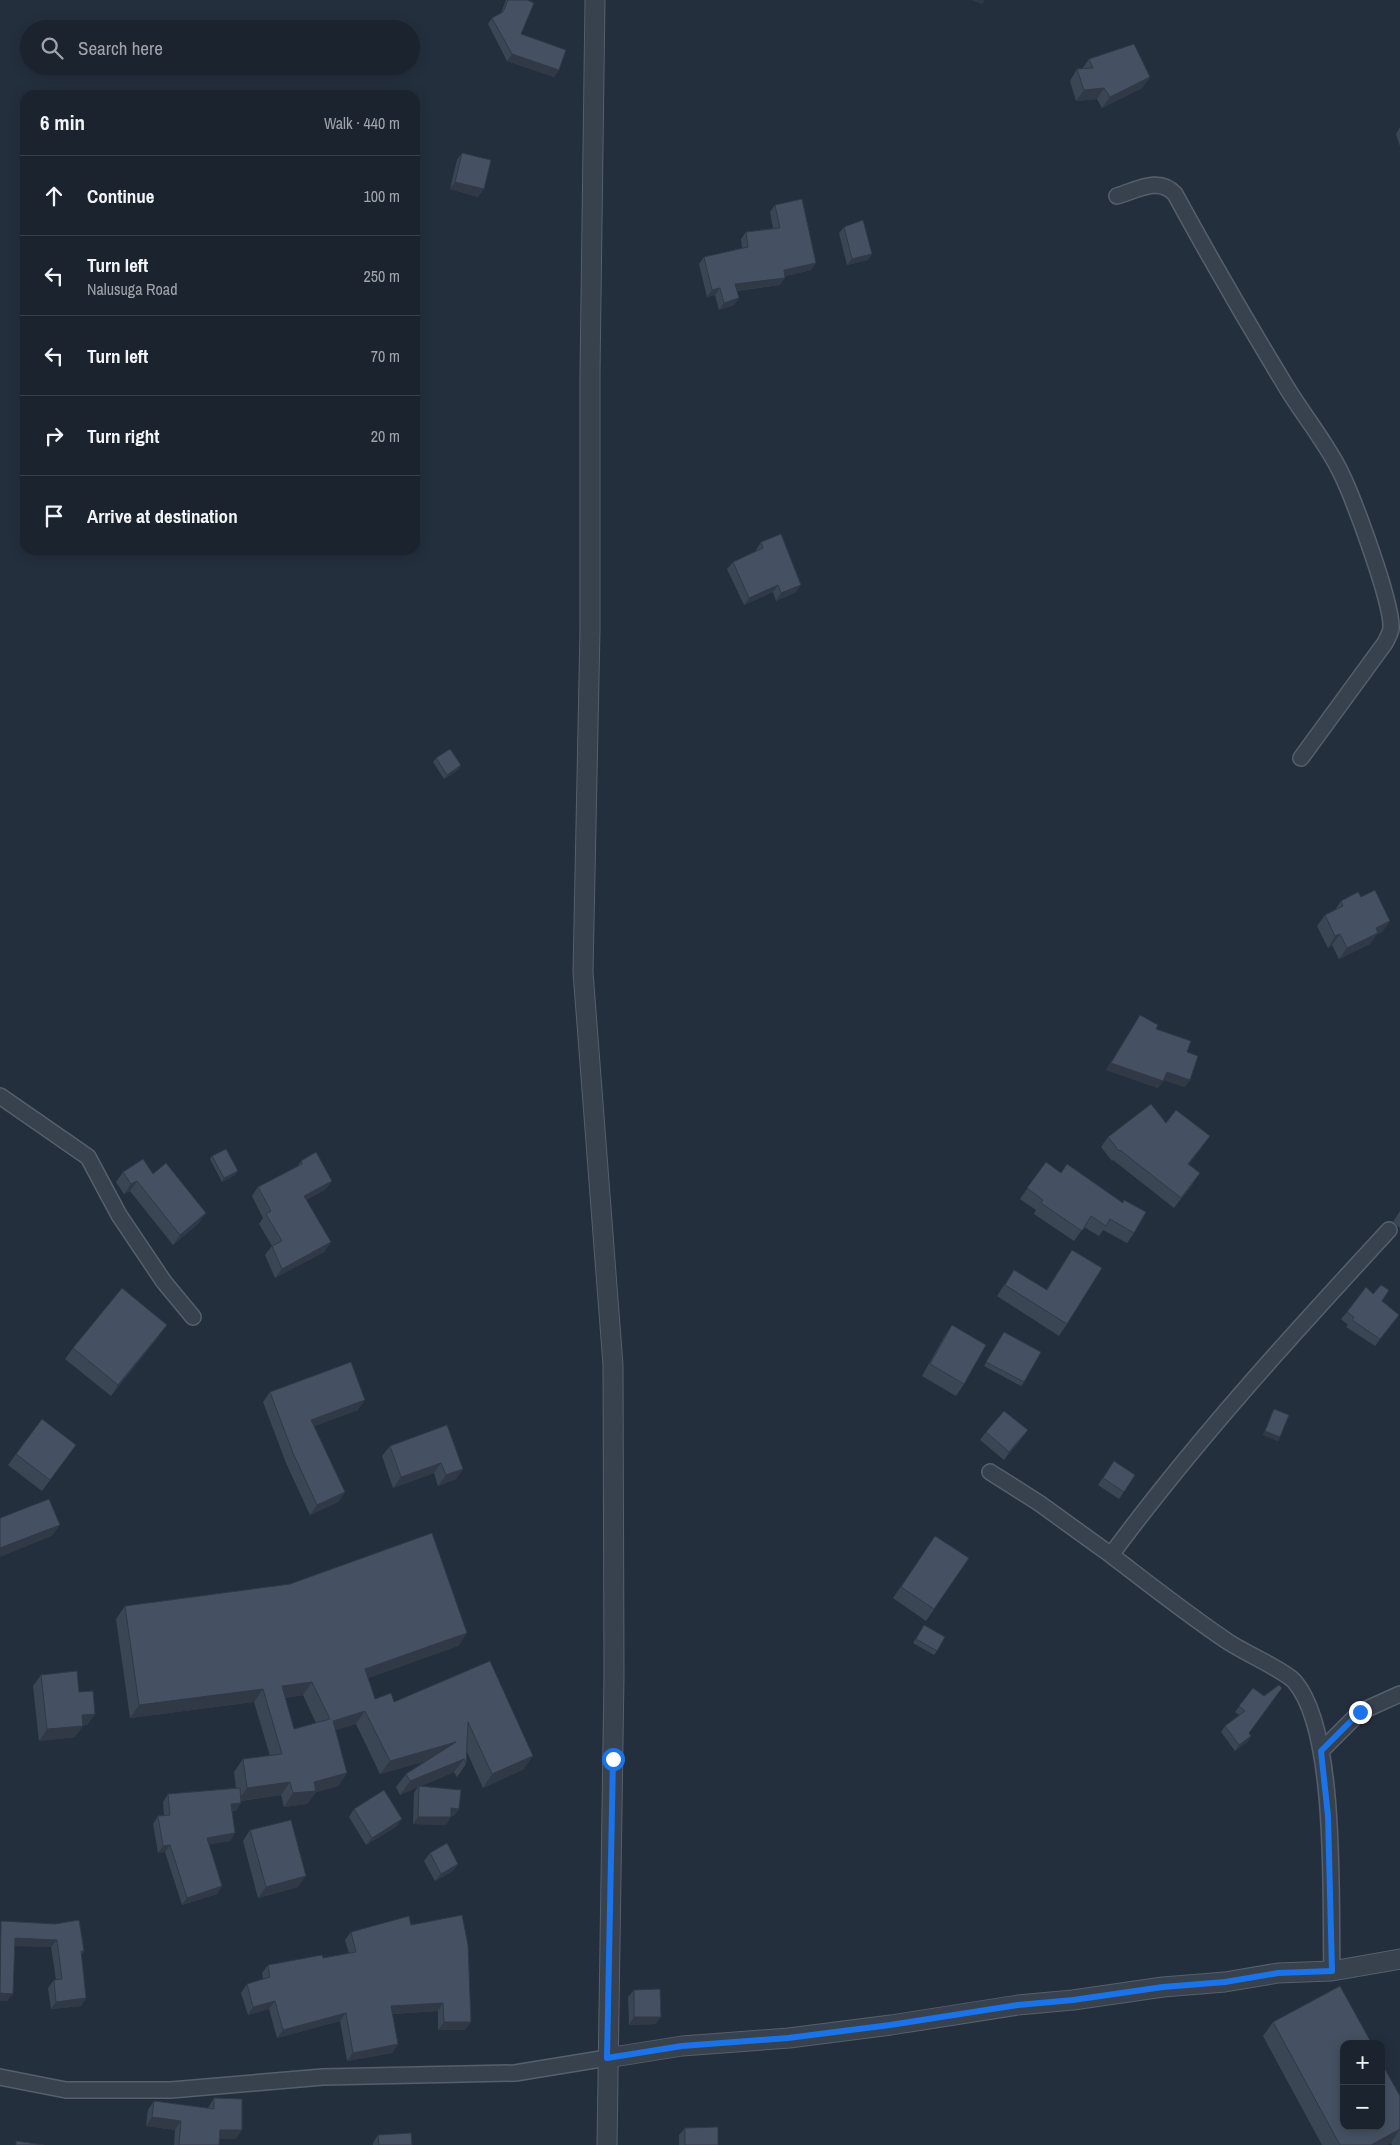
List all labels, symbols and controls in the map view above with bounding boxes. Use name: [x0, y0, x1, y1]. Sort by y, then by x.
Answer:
search box: [20, 20, 420, 75]
icon: search: [38, 34, 66, 62]
text: Search here: [78, 35, 163, 61]
text: 6 min: [40, 108, 85, 137]
text: Walk · 440 m: [324, 112, 400, 134]
icon: ahead: [40, 182, 68, 210]
text: Continue: [87, 183, 155, 209]
text: 100 m: [364, 185, 400, 207]
text: Turn left: [87, 252, 148, 278]
icon: left: [40, 262, 68, 290]
text: 250 m: [364, 265, 400, 287]
text: Nalusuga Road: [87, 278, 177, 300]
icon: left: [40, 342, 68, 370]
text: Turn left: [87, 343, 148, 369]
text: 70 m: [371, 345, 400, 367]
icon: right: [40, 422, 68, 450]
text: Turn right: [87, 423, 159, 449]
text: 20 m: [371, 425, 400, 447]
icon: arrive: [40, 502, 68, 530]
text: Arrive at destination: [87, 503, 238, 529]
route end: [1349, 1701, 1372, 1724]
route start: [602, 1748, 625, 1771]
map controls: [1340, 2040, 1385, 2130]
button: +: [1340, 2040, 1385, 2085]
button: −: [1340, 2085, 1385, 2130]

